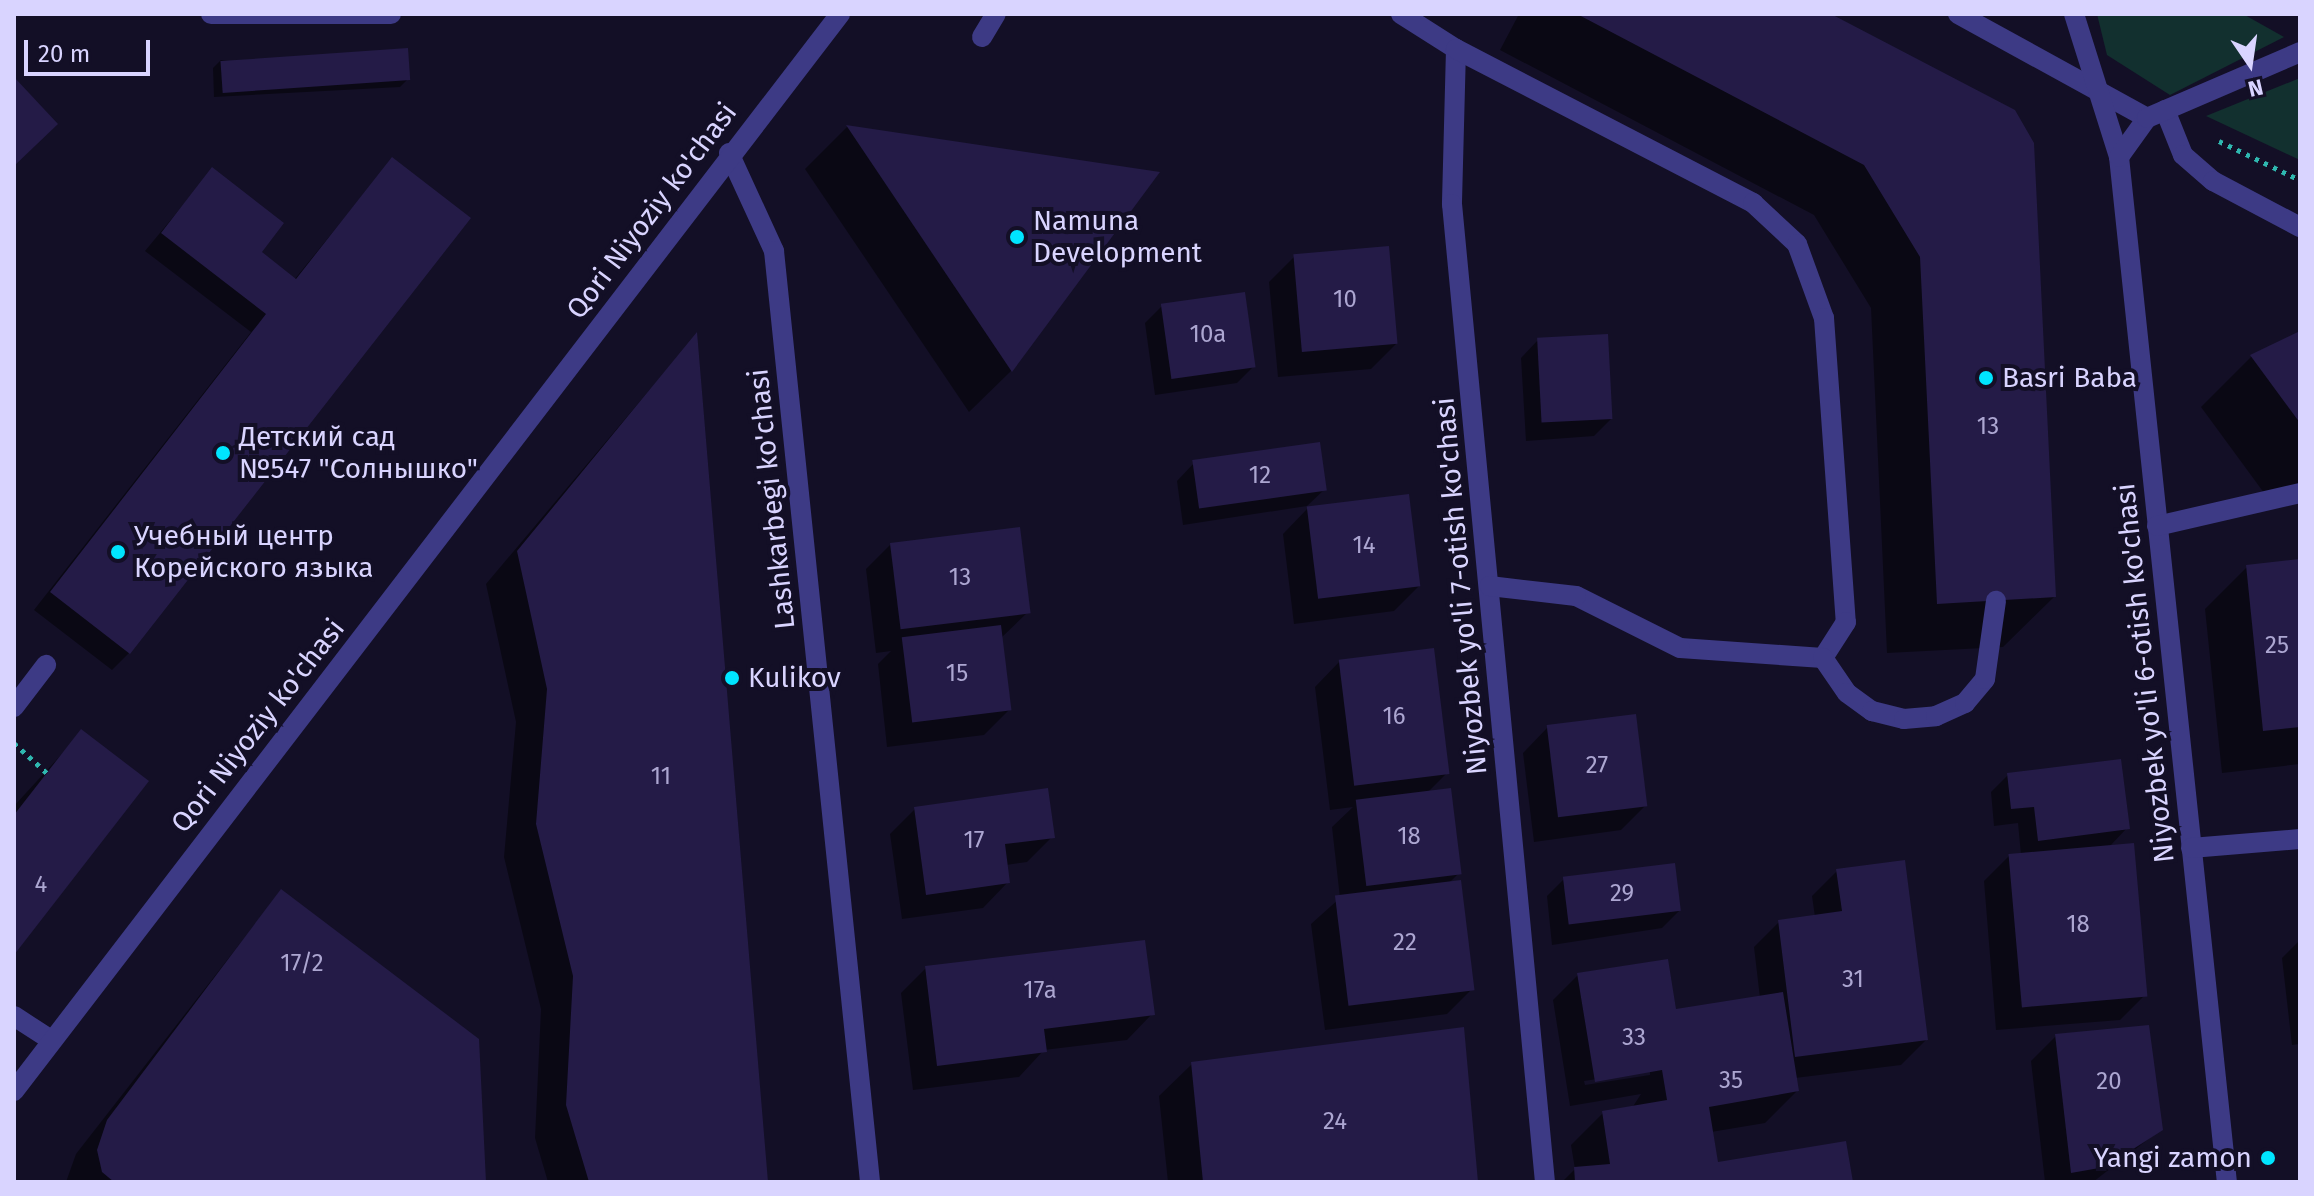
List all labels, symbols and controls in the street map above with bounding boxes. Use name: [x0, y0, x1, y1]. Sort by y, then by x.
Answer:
scale bar: [28, 24, 154, 74]
north arrow: [2210, 24, 2290, 104]
text: 20 m: [38, 40, 90, 68]
text: N: [2245, 73, 2266, 103]
street label: Qori Niyoziy ko'chasi: [560, 96, 744, 326]
place label: Namuna Development: [1033, 204, 1202, 270]
marker: Namuna Development: [1008, 228, 1026, 246]
house number: 10: [1333, 286, 1357, 314]
house number: 10a: [1190, 321, 1226, 349]
place label: Basri Baba: [2002, 361, 2137, 395]
street label: Lashkarbegi ko'chasi: [742, 367, 802, 631]
marker: Basri Baba: [1977, 369, 1995, 387]
street label: Niyozbek yo'li 7-otish ko'chasi: [1428, 396, 1494, 776]
house number: 13: [1977, 413, 1999, 441]
place label: Детский сад №547 "Солнышко": [239, 420, 478, 486]
marker: Детский сад №547 "Солнышко": [214, 444, 232, 462]
house number: 12: [1249, 462, 1271, 490]
street label: Niyozbek yo'li 6-otish ko'chasi: [2108, 482, 2182, 864]
place label: Учебный центр Корейского языка: [134, 519, 374, 585]
house number: 14: [1352, 532, 1376, 560]
marker: Учебный центр Корейского языка: [109, 543, 127, 561]
house number: 13: [949, 564, 971, 592]
street label: Qori Niyoziy ko'chasi: [164, 613, 352, 839]
house number: 25: [2265, 632, 2289, 660]
house number: 15: [946, 660, 968, 688]
place label: Kulikov: [748, 661, 841, 695]
marker: Kulikov: [723, 669, 741, 687]
house number: 16: [1382, 703, 1406, 731]
house number: 27: [1586, 752, 1608, 780]
house number: 11: [651, 763, 671, 791]
house number: 18: [1397, 823, 1421, 851]
house number: 17: [963, 827, 985, 855]
house number: 4: [35, 871, 47, 899]
house number: 29: [1610, 880, 1634, 908]
house number: 18: [2066, 911, 2090, 939]
house number: 22: [1393, 929, 1417, 957]
house number: 17/2: [280, 950, 324, 978]
house number: 31: [1842, 966, 1864, 994]
house number: 17a: [1023, 977, 1057, 1005]
house number: 33: [1622, 1024, 1646, 1052]
house number: 35: [1719, 1067, 1743, 1095]
house number: 20: [2096, 1068, 2122, 1096]
house number: 24: [1323, 1108, 1347, 1136]
place label: Yangi zamon: [2093, 1141, 2252, 1175]
marker: Yangi zamon: [2259, 1149, 2277, 1167]

